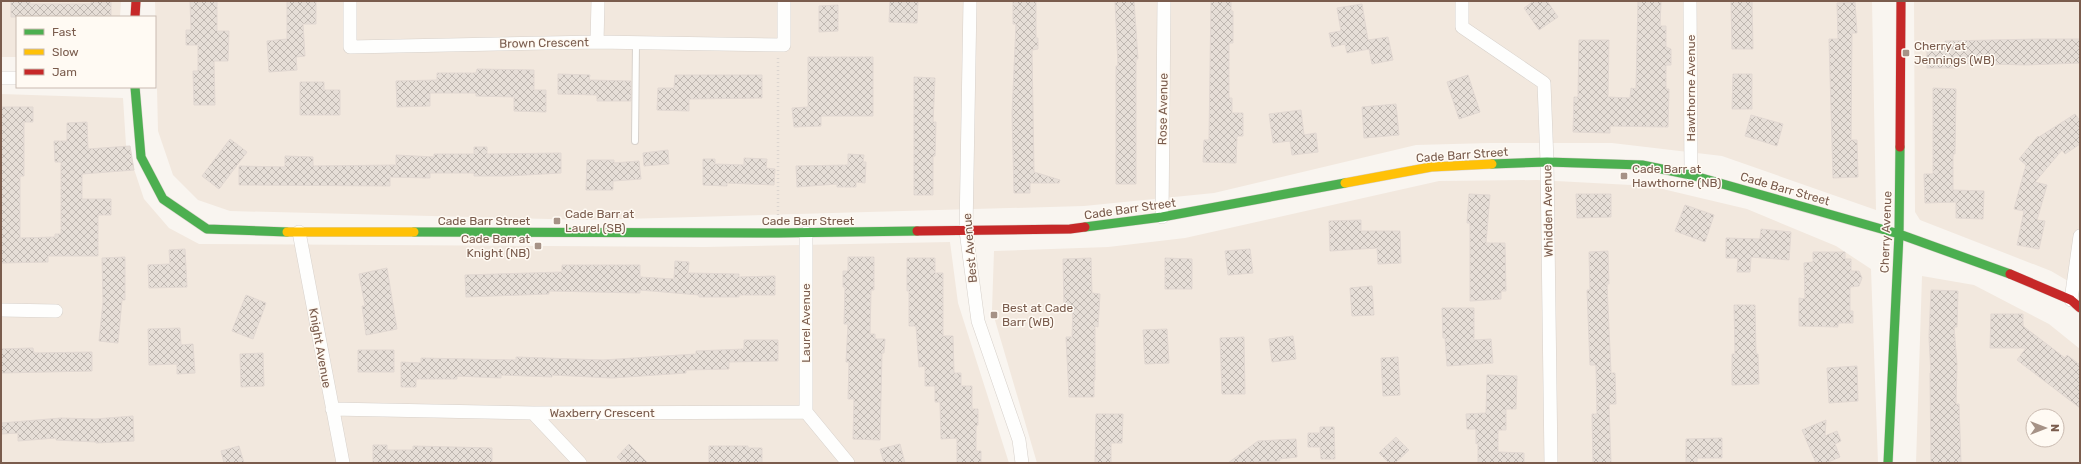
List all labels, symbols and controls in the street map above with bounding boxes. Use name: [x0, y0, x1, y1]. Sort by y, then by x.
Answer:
legend: [16, 16, 156, 88]
text: Fast: [52, 25, 76, 39]
street label: Hawthorne Avenue: [1684, 34, 1698, 141]
street label: Brown Crescent: [499, 35, 589, 51]
place label: Cherry at Jennings (WB): [1914, 39, 1995, 67]
text: Slow: [52, 45, 79, 59]
marker: Cherry at Jennings (WB): [1901, 48, 1911, 58]
text: Jam: [52, 65, 77, 79]
street label: Rose Avenue: [1155, 73, 1171, 145]
street label: Cade Barr Street: [1415, 145, 1509, 165]
place label: Cade Barr at Hawthorne (NB): [1632, 162, 1721, 190]
street label: Whidden Avenue: [1540, 164, 1556, 257]
street label: Cade Barr Street: [1739, 170, 1832, 209]
marker: Cade Barr at Hawthorne (NB): [1619, 171, 1629, 181]
street label: Cherry Avenue: [1878, 190, 1894, 273]
street label: Cade Barr Street: [1083, 196, 1177, 222]
place label: Cade Barr at Laurel (SB): [565, 207, 634, 235]
street label: Best Avenue: [960, 212, 980, 284]
street label: Cade Barr Street: [438, 214, 531, 228]
street label: Cade Barr Street: [762, 214, 855, 228]
marker: Cade Barr at Laurel (SB): [552, 216, 562, 226]
place label: Cade Barr at Knight (NB): [461, 232, 530, 260]
marker: Cade Barr at Knight (NB): [533, 241, 543, 251]
street label: Laurel Avenue: [799, 283, 813, 363]
place label: Best at Cade Barr (WB): [1002, 301, 1073, 329]
street label: Knight Avenue: [306, 307, 334, 389]
marker: Best at Cade Barr (WB): [989, 310, 999, 320]
street label: Waxberry Crescent: [549, 406, 655, 420]
north arrow: [2025, 408, 2065, 448]
text: N: [2048, 424, 2061, 432]

